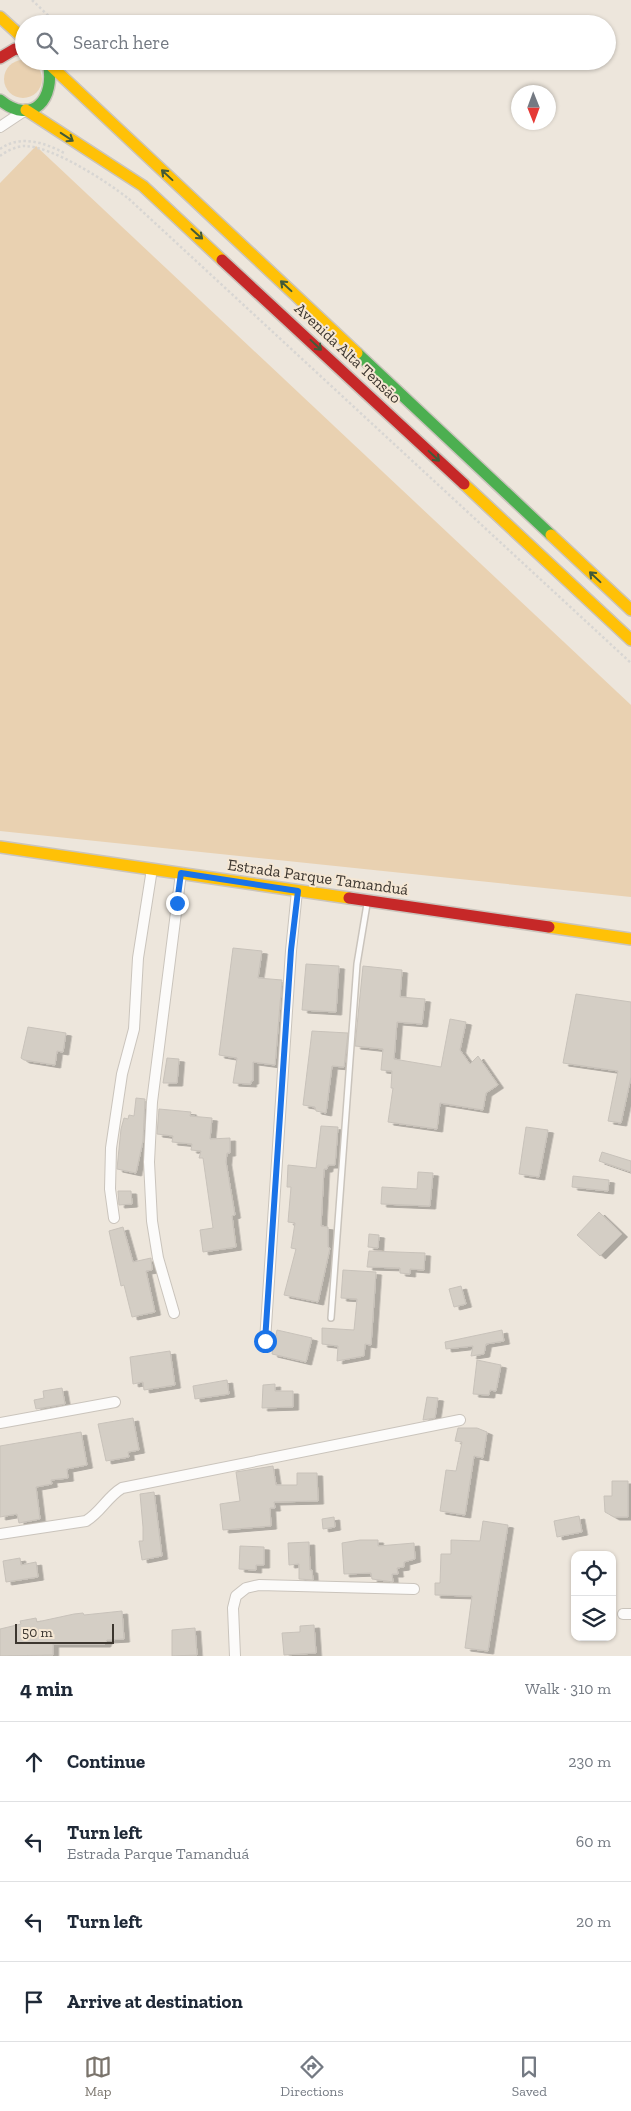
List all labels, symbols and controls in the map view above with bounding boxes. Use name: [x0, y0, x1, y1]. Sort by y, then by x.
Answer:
search box: [15, 15, 616, 70]
icon: search: [33, 29, 61, 57]
text: Search here: [73, 31, 169, 54]
north arrow: [511, 85, 556, 130]
one-way arrow: [60, 132, 74, 143]
one-way arrow: [161, 169, 173, 181]
one-way arrow: [190, 229, 203, 240]
one-way arrow: [279, 280, 292, 292]
street label: Avenida Alta Tensāo: [291, 299, 405, 407]
one-way arrow: [309, 339, 322, 351]
one-way arrow: [428, 450, 441, 462]
one-way arrow: [589, 571, 602, 583]
street label: Estrada Parque Tamanduá: [226, 855, 410, 899]
route end: [166, 892, 189, 915]
route start: [254, 1330, 277, 1353]
map controls: [571, 1551, 616, 1641]
button: locate: [571, 1551, 616, 1596]
button: layers: [571, 1596, 616, 1641]
scale bar: [15, 1621, 114, 1644]
text: 50 m: [22, 1624, 53, 1641]
text: 4 min: [20, 1676, 73, 1701]
text: Walk · 310 m: [525, 1679, 611, 1698]
icon: ahead: [20, 1748, 48, 1776]
text: Continue: [67, 1750, 145, 1773]
text: 230 m: [568, 1752, 611, 1771]
text: Turn left: [67, 1821, 142, 1844]
icon: left: [20, 1828, 48, 1856]
text: 60 m: [576, 1832, 611, 1851]
text: Estrada Parque Tamanduá: [67, 1844, 249, 1863]
icon: left: [20, 1908, 48, 1936]
text: Turn left: [67, 1910, 142, 1933]
text: 20 m: [576, 1912, 611, 1931]
icon: arrive: [20, 1988, 48, 2016]
text: Arrive at destination: [67, 1990, 243, 2013]
tab: Map: [84, 2053, 112, 2100]
tab: Directions: [280, 2053, 344, 2100]
tab: Saved: [512, 2053, 547, 2100]

